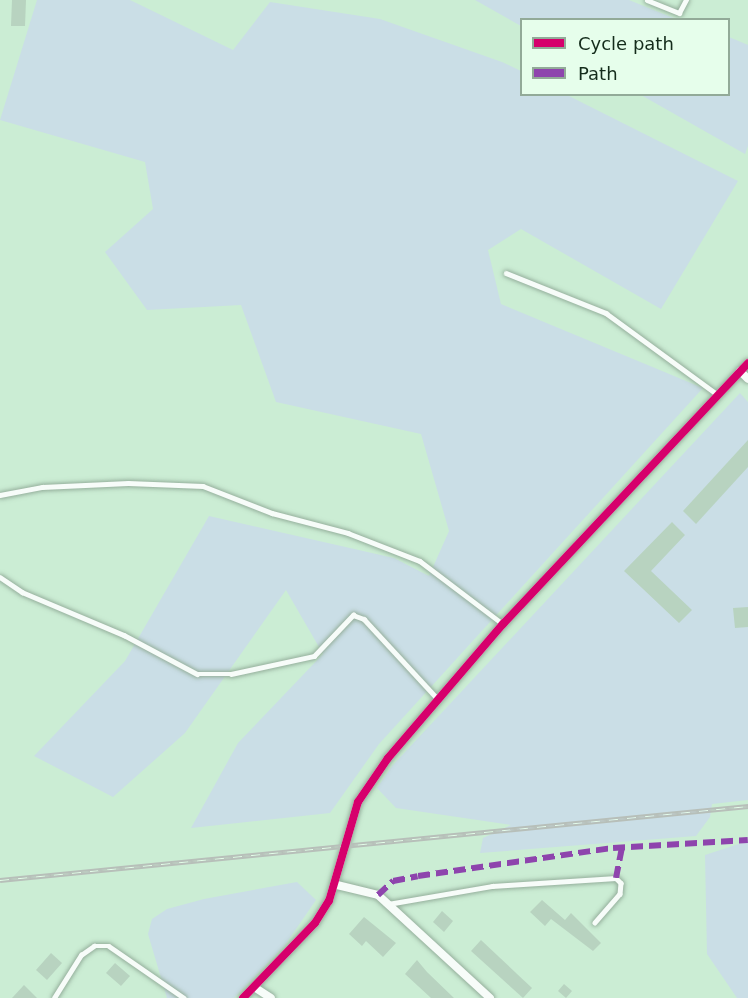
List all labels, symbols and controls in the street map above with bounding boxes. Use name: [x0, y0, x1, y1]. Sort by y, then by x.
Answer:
legend: [520, 18, 730, 96]
text: Cycle path: [578, 33, 674, 54]
text: Path: [578, 63, 618, 84]

